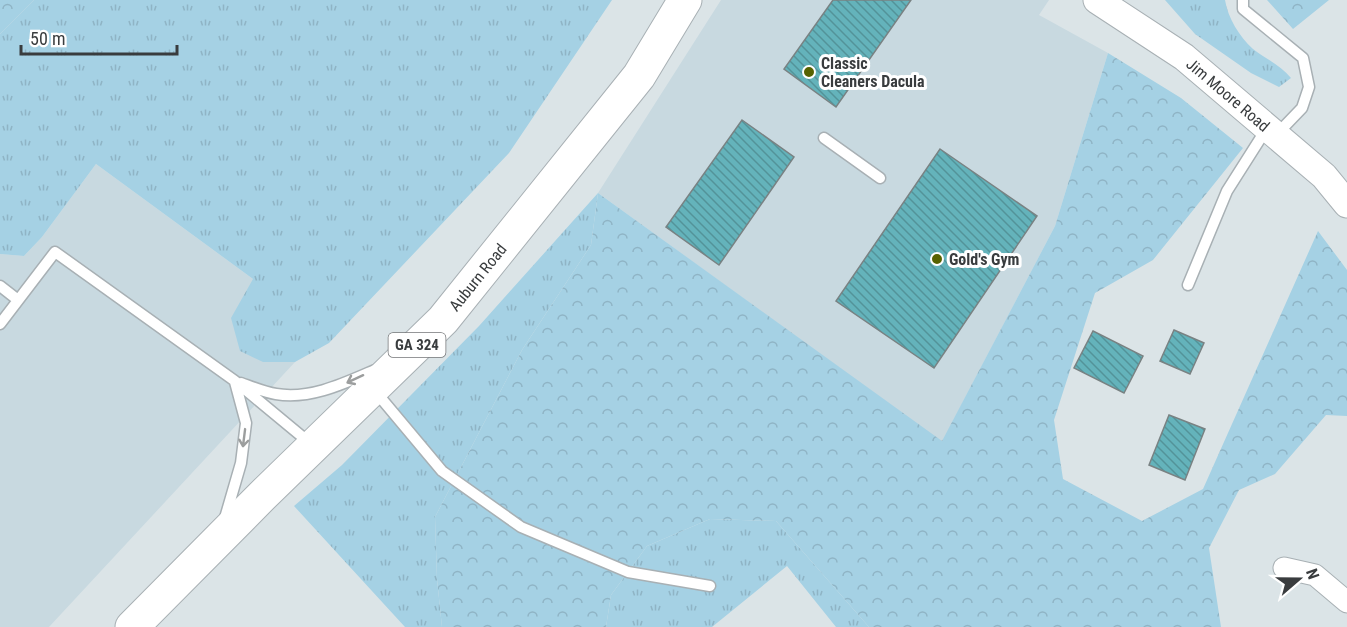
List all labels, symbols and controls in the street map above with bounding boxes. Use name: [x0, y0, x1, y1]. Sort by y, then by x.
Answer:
scale bar: [21, 18, 177, 56]
text: 50 m: [30, 28, 65, 49]
place label: Classic Cleaners Dacula: [821, 54, 925, 91]
street label: Jim Moore Road: [1183, 54, 1274, 135]
marker: Classic Cleaners Dacula: [802, 65, 816, 79]
street label: Auburn Road: [445, 240, 510, 315]
place label: Gold's Gym: [949, 250, 1020, 269]
marker: Gold's Gym: [930, 252, 944, 266]
road number: GA 324: [388, 333, 446, 357]
one-way arrow: [346, 374, 364, 385]
one-way arrow: [238, 428, 249, 448]
north arrow: [1269, 549, 1329, 609]
text: N: [1302, 566, 1323, 582]

